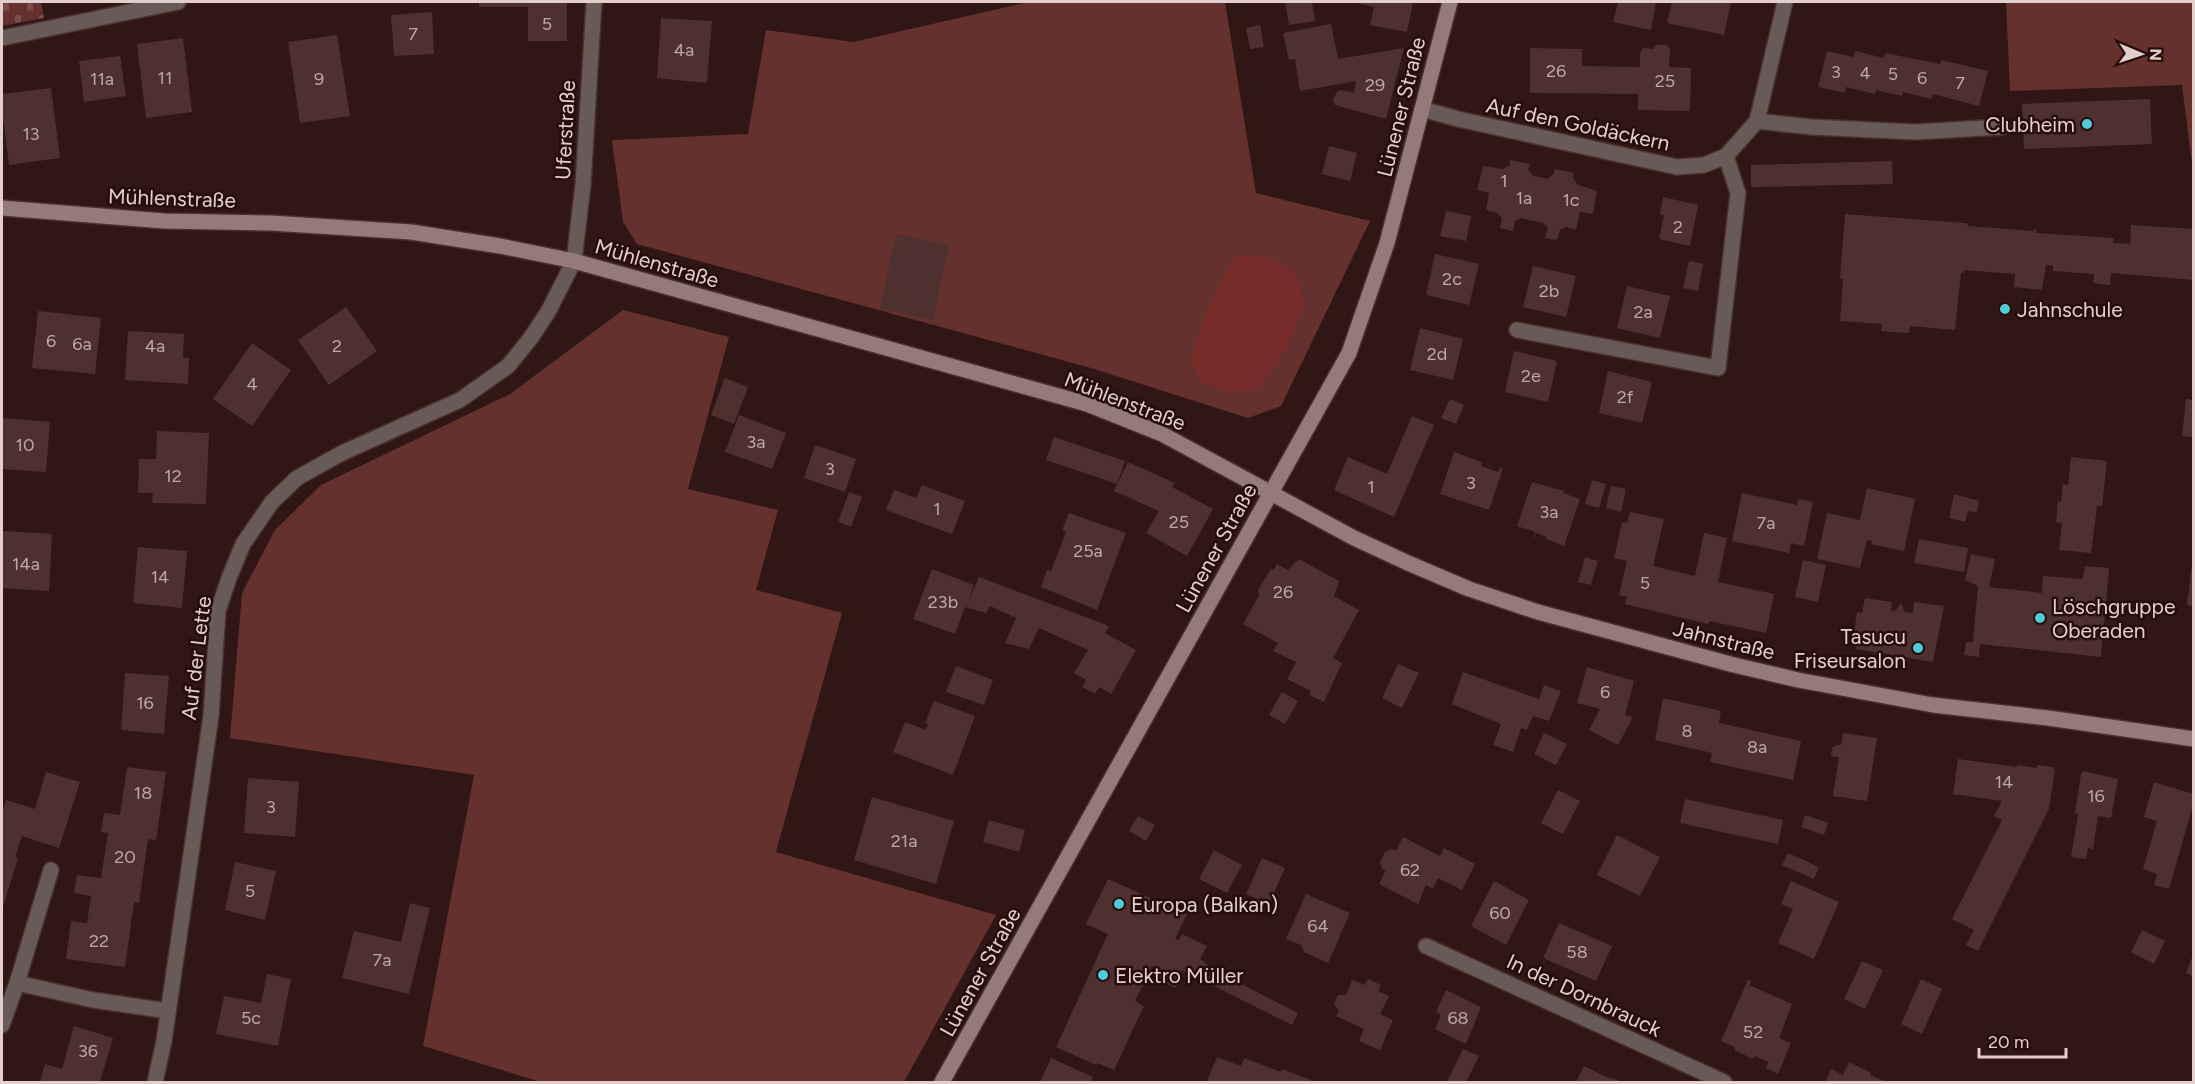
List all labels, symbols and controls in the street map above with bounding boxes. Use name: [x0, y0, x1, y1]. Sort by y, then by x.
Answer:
house number: 5: [542, 13, 552, 35]
house number: 7: [408, 23, 418, 45]
north arrow: [2111, 24, 2171, 84]
street label: Lünener Straße: [1372, 34, 1430, 180]
house number: 4a: [674, 39, 694, 61]
text: N: [2146, 48, 2165, 61]
house number: 26: [1546, 60, 1566, 82]
house number: 3: [1831, 61, 1841, 83]
house number: 4: [1859, 62, 1871, 84]
house number: 5: [1888, 63, 1898, 85]
house number: 11: [158, 67, 172, 89]
house number: 6: [1917, 67, 1927, 89]
house number: 11a: [90, 68, 114, 90]
house number: 9: [314, 68, 324, 90]
house number: 25: [1655, 70, 1675, 92]
house number: 7: [1955, 72, 1965, 94]
house number: 29: [1365, 74, 1385, 96]
street label: Uferstraße: [550, 79, 580, 181]
street label: Auf den Goldäckern: [1484, 92, 1672, 156]
place label: Clubheim: [1985, 112, 2075, 137]
marker: Clubheim: [2080, 117, 2094, 131]
house number: 13: [22, 123, 40, 145]
house number: 1: [1500, 170, 1508, 192]
street label: Mühlenstraße: [108, 183, 236, 213]
house number: 1a: [1516, 187, 1532, 209]
house number: 1c: [1562, 189, 1580, 211]
house number: 2: [1673, 216, 1683, 238]
street label: Mühlenstraße: [592, 233, 722, 293]
house number: 2c: [1442, 268, 1462, 290]
house number: 2b: [1539, 280, 1559, 302]
place label: Jahnschule: [2017, 297, 2123, 322]
house number: 2a: [1633, 301, 1653, 323]
marker: Jahnschule: [1998, 302, 2012, 316]
house number: 6: [46, 330, 56, 352]
house number: 6a: [72, 333, 92, 355]
house number: 4a: [145, 335, 165, 357]
house number: 2: [332, 335, 342, 357]
house number: 2d: [1427, 343, 1447, 365]
house number: 2e: [1521, 365, 1541, 387]
street label: Mühlenstraße: [1061, 366, 1189, 436]
house number: 4: [246, 373, 258, 395]
house number: 2f: [1617, 386, 1634, 408]
house number: 3a: [747, 431, 765, 453]
house number: 10: [16, 434, 34, 456]
house number: 3: [825, 458, 835, 480]
house number: 12: [164, 465, 182, 487]
house number: 3: [1466, 472, 1476, 494]
house number: 1: [1367, 476, 1375, 498]
street label: Lünener Straße: [1170, 479, 1262, 617]
house number: 1: [933, 498, 941, 520]
house number: 3a: [1540, 501, 1558, 523]
house number: 25: [1169, 511, 1189, 533]
house number: 7a: [1757, 512, 1775, 534]
house number: 25a: [1073, 540, 1103, 562]
house number: 14a: [12, 553, 40, 575]
house number: 14: [151, 566, 169, 588]
house number: 5: [1640, 572, 1650, 594]
house number: 26: [1273, 581, 1293, 603]
house number: 23b: [928, 591, 958, 613]
place label: Löschgruppe Oberaden: [2052, 594, 2175, 643]
street label: Auf der Lette: [176, 595, 216, 721]
marker: Löschgruppe Oberaden: [2033, 611, 2047, 625]
street label: Jahnstraße: [1671, 615, 1777, 665]
place label: Tasucu Friseursalon: [1794, 624, 1906, 673]
marker: Tasucu Friseursalon: [1911, 641, 1925, 655]
house number: 6: [1600, 681, 1610, 703]
house number: 16: [136, 692, 154, 714]
house number: 8: [1681, 720, 1693, 742]
house number: 8a: [1747, 736, 1767, 758]
house number: 14: [1995, 771, 2013, 793]
house number: 18: [134, 782, 152, 804]
house number: 16: [2087, 785, 2105, 807]
house number: 3: [266, 796, 276, 818]
house number: 21a: [891, 830, 917, 852]
house number: 20: [114, 846, 136, 868]
house number: 62: [1400, 859, 1420, 881]
house number: 5: [245, 880, 255, 902]
place label: Europa (Balkan): [1131, 892, 1278, 917]
marker: Europa (Balkan): [1112, 897, 1126, 911]
house number: 60: [1489, 902, 1511, 924]
street label: Lünener Straße: [934, 903, 1026, 1041]
house number: 64: [1307, 915, 1329, 937]
house number: 22: [89, 930, 109, 952]
house number: 58: [1566, 941, 1588, 963]
street label: In der Dornbrauck: [1503, 948, 1666, 1042]
house number: 7a: [373, 949, 391, 971]
place label: Elektro Müller: [1115, 963, 1243, 988]
marker: Elektro Müller: [1096, 968, 1110, 982]
house number: 5c: [241, 1007, 261, 1029]
house number: 68: [1447, 1007, 1469, 1029]
house number: 52: [1743, 1021, 1763, 1043]
scale bar: [1979, 1021, 2066, 1059]
text: 20 m: [1988, 1031, 2029, 1053]
house number: 36: [78, 1040, 98, 1062]

